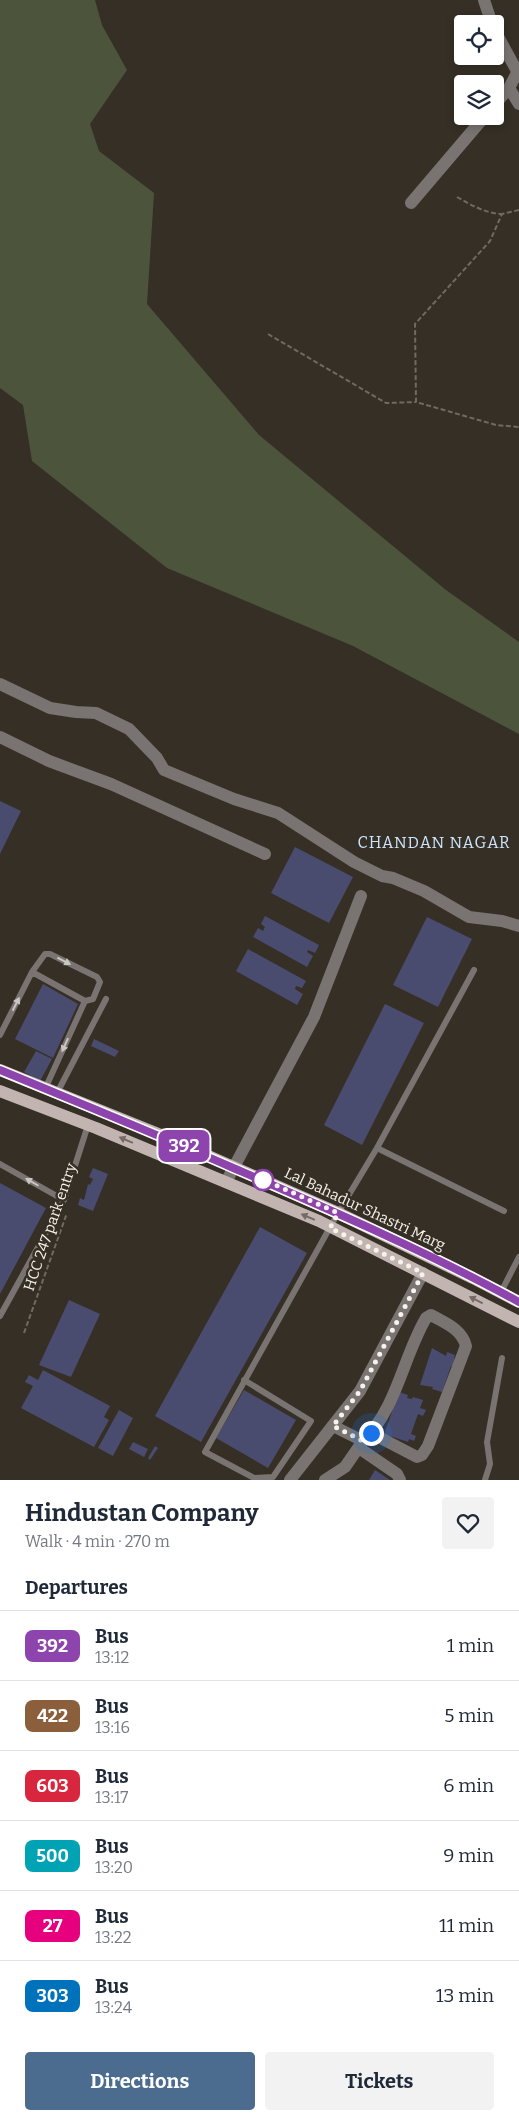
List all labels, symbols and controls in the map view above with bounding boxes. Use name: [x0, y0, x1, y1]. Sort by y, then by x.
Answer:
map controls: [454, 15, 504, 125]
button: locate: [454, 15, 504, 65]
button: layers: [454, 75, 504, 125]
district label: CHANDAN NAGAR: [357, 833, 511, 852]
one-way arrow: [57, 957, 71, 965]
one-way arrow: [12, 996, 20, 1011]
one-way arrow: [61, 1038, 69, 1052]
line badge: 392: [155, 1130, 213, 1162]
text: 392: [168, 1135, 200, 1157]
one-way arrow: [119, 1136, 133, 1144]
street label: HCC 247 park entry: [20, 1161, 80, 1293]
street label: Lal Bahadur Shastri Marg: [282, 1164, 448, 1254]
unlabelled marker: [252, 1169, 274, 1191]
one-way arrow: [24, 1178, 39, 1186]
one-way arrow: [301, 1212, 315, 1220]
one-way arrow: [468, 1296, 483, 1304]
your location: [359, 1421, 384, 1446]
button: heart: [442, 1497, 494, 1549]
text: Hindustan Company: [25, 1499, 258, 1527]
text: Walk · 4 min · 270 m: [25, 1532, 170, 1551]
text: Departures: [25, 1576, 128, 1599]
text: Bus: [95, 1625, 129, 1648]
text: 1 min: [447, 1634, 494, 1657]
text: 392: [37, 1635, 68, 1657]
text: 13:12: [95, 1648, 129, 1667]
text: Bus: [95, 1695, 129, 1718]
text: 5 min: [444, 1704, 494, 1727]
text: 422: [37, 1705, 68, 1727]
text: 13:16: [95, 1718, 130, 1737]
text: Bus: [95, 1765, 129, 1788]
text: 6 min: [443, 1774, 494, 1797]
text: 603: [36, 1775, 69, 1797]
text: 13:17: [95, 1788, 128, 1807]
text: Bus: [95, 1835, 129, 1858]
text: 9 min: [443, 1844, 494, 1867]
text: 500: [36, 1845, 69, 1867]
text: 13:20: [95, 1858, 133, 1877]
text: Bus: [95, 1905, 129, 1928]
text: 11 min: [439, 1914, 494, 1937]
text: 27: [43, 1915, 62, 1937]
text: 13:22: [95, 1928, 131, 1947]
text: Bus: [95, 1975, 129, 1998]
text: 13 min: [436, 1984, 494, 2007]
text: 303: [36, 1985, 69, 2007]
text: 13:24: [95, 1998, 132, 2017]
button: Directions: [25, 2052, 255, 2110]
button: Tickets: [265, 2052, 494, 2110]

